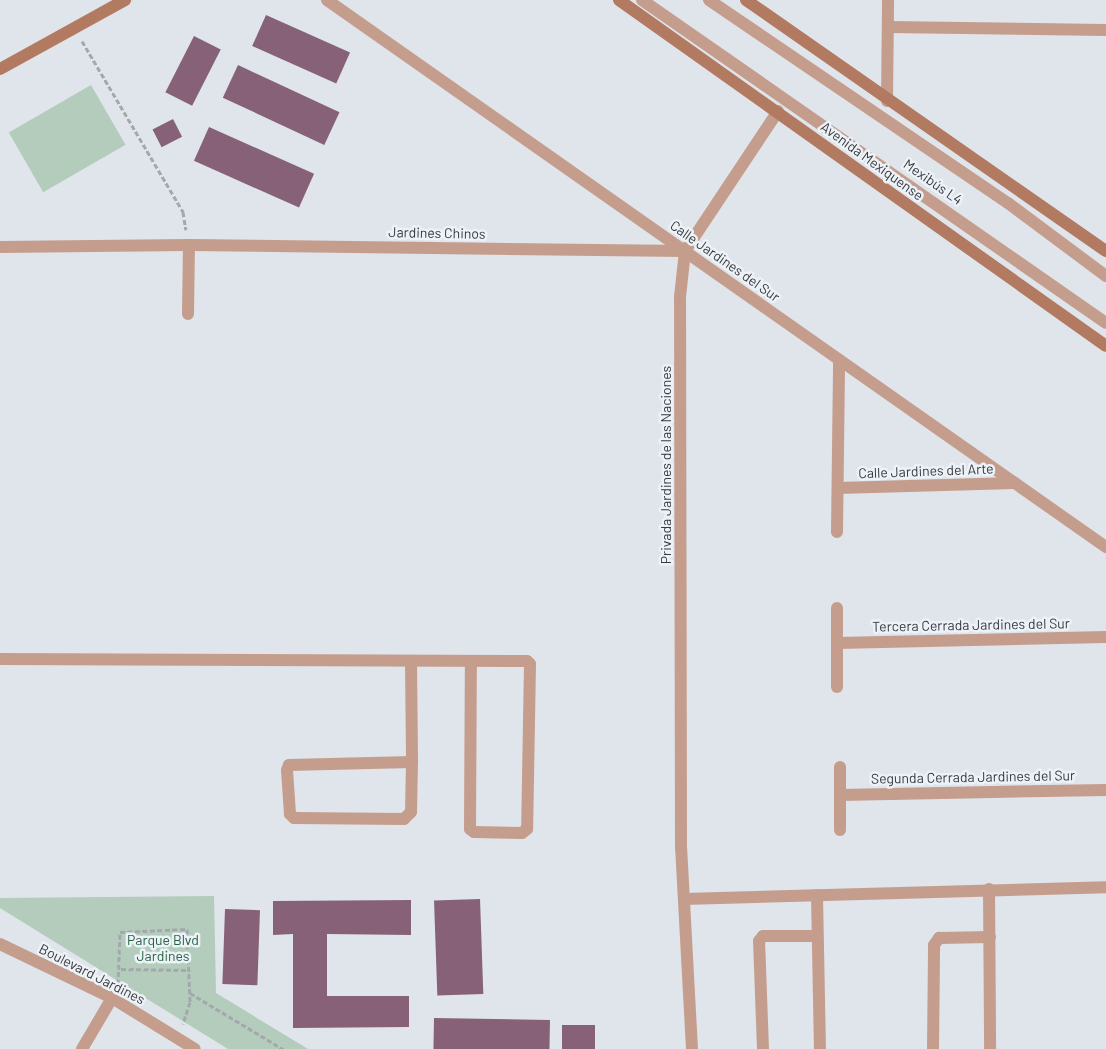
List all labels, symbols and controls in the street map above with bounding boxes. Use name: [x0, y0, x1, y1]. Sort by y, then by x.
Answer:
street label: Avenida Mexiquense: [817, 118, 927, 204]
street label: Mexibús L4: [900, 156, 966, 208]
street label: Calle Jardines del Sur: [667, 217, 783, 305]
street label: Jardines Chinos: [388, 224, 486, 242]
street label: Privada Jardines de las Naciones: [658, 366, 674, 564]
street label: Calle Jardines del Arte: [858, 460, 994, 482]
street label: Tercera Cerrada Jardines del Sur: [872, 615, 1070, 635]
street label: Segunda Cerrada Jardines del Sur: [871, 767, 1075, 787]
park label: Parque Blvd Jardines: [127, 932, 199, 964]
street label: Boulevard Jardines: [36, 940, 148, 1008]

